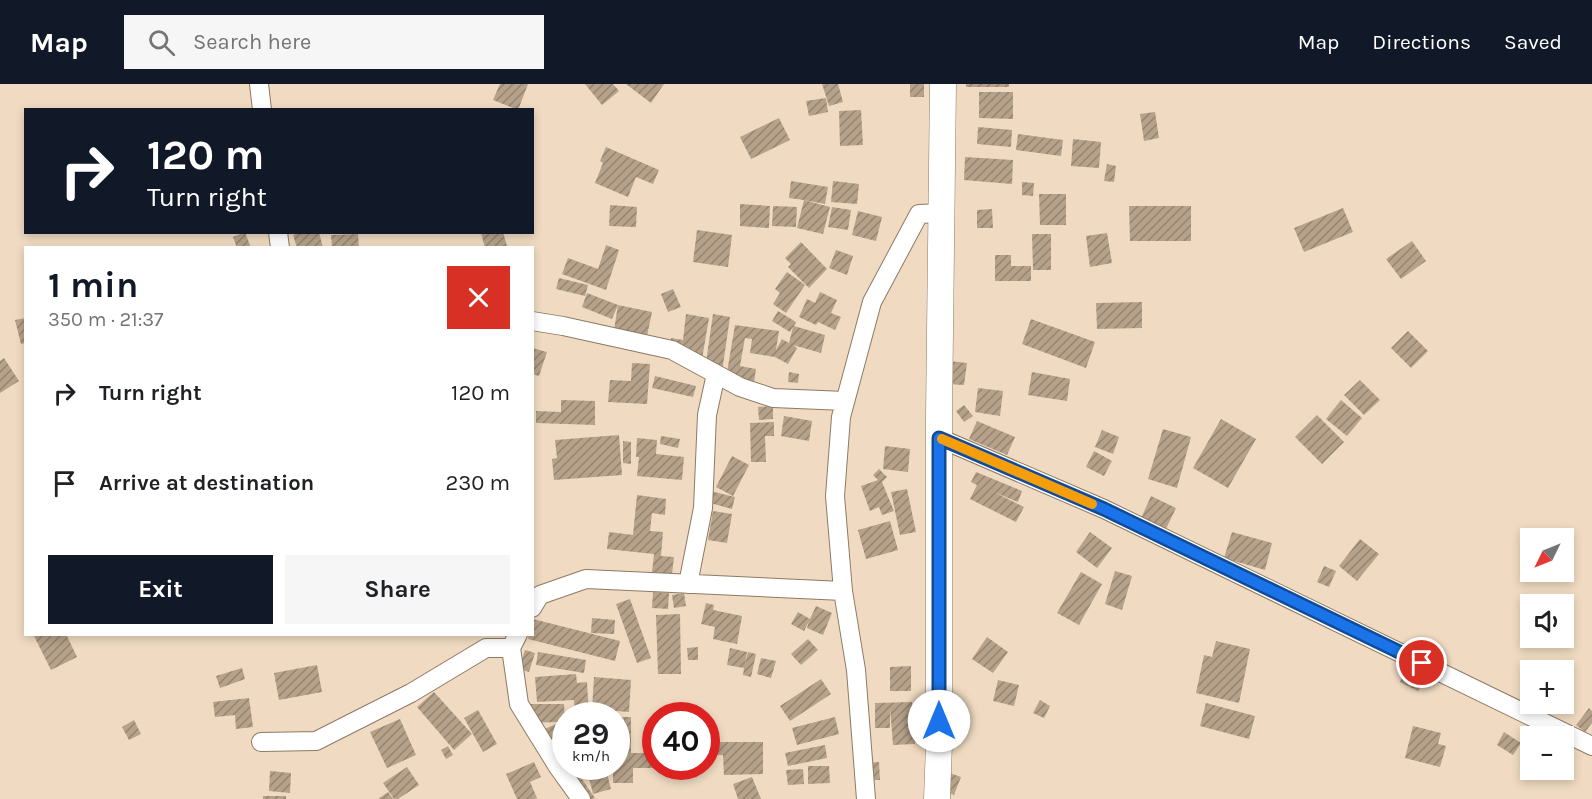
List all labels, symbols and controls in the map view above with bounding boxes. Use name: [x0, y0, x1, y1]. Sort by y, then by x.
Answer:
search box: [124, 15, 544, 69]
text: Map: [30, 26, 88, 59]
icon: search: [145, 26, 178, 59]
text: Search here: [193, 29, 311, 55]
text: Map: [1298, 30, 1339, 54]
text: Directions: [1372, 30, 1471, 54]
text: Saved: [1504, 30, 1562, 54]
text: 120 m: [147, 130, 264, 180]
icon: right: [48, 132, 126, 210]
text: Turn right: [147, 181, 267, 213]
text: 1 min: [48, 264, 138, 306]
button: close: [447, 266, 510, 329]
text: 350 m · 21:37: [48, 308, 164, 331]
icon: right: [48, 377, 81, 410]
text: Turn right: [99, 380, 202, 406]
text: 120 m: [451, 380, 510, 406]
icon: arrive: [48, 467, 81, 500]
text: Arrive at destination: [99, 470, 314, 496]
text: 230 m: [445, 470, 510, 496]
north arrow: [1520, 528, 1574, 582]
map controls: [1520, 528, 1574, 780]
button: Exit: [48, 555, 273, 624]
button: Share: [285, 555, 510, 624]
button: sound: [1520, 594, 1574, 648]
pin: [1396, 637, 1447, 688]
icon: arrive: [1405, 646, 1438, 679]
button: +: [1520, 660, 1574, 714]
position arrow: [907, 689, 971, 753]
speed limit sign: 40: [642, 702, 720, 780]
text: 29: [573, 716, 609, 752]
button: −: [1520, 726, 1574, 780]
text: km/h: [572, 747, 610, 765]

